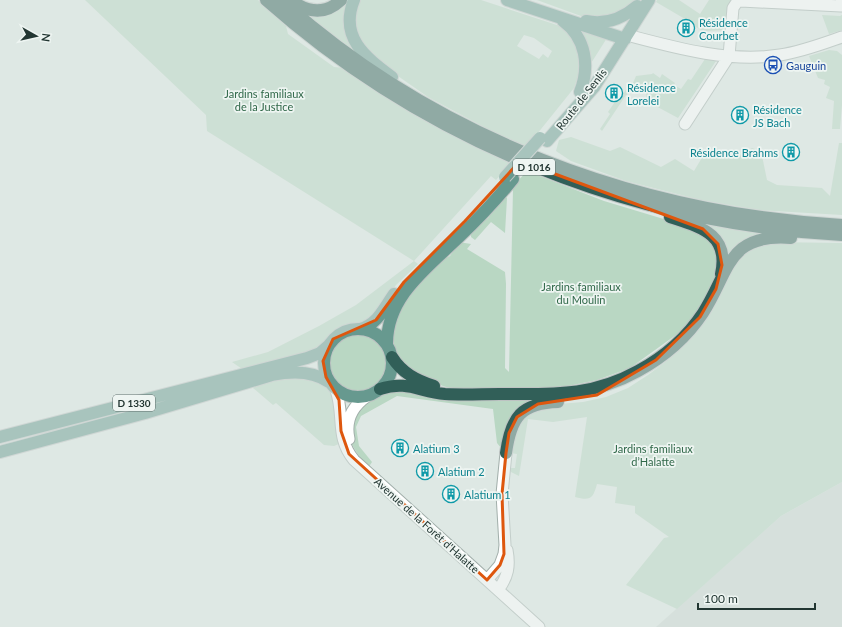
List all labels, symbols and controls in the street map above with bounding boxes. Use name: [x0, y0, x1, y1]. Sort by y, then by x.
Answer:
north arrow: [16, 16, 56, 56]
place label: Résidence Courbet: [699, 16, 748, 42]
building icon: Résidence Courbet: [676, 18, 696, 38]
text: N: [39, 32, 53, 43]
bus stop icon: Gauguin: [763, 55, 783, 75]
place label: Gauguin: [786, 59, 826, 72]
street label: Route de Senlis: [553, 66, 609, 132]
place label: Résidence Lorelei: [627, 81, 676, 107]
building icon: Résidence Lorelei: [604, 83, 624, 103]
park label: Jardins familiaux de la Justice: [224, 87, 304, 113]
place label: Résidence JS Bach: [753, 103, 802, 129]
building icon: Résidence JS Bach: [730, 105, 750, 125]
building icon: Résidence Brahms: [781, 142, 801, 162]
place label: Résidence Brahms: [690, 146, 778, 159]
road number: D 1016: [513, 159, 555, 175]
park label: Jardins familiaux du Moulin: [541, 280, 621, 306]
road number: D 1330: [113, 395, 155, 411]
building icon: Alatium 3: [390, 438, 410, 458]
place label: Alatium 3: [413, 442, 460, 455]
park label: Jardins familiaux d’Halatte: [613, 442, 693, 468]
building icon: Alatium 2: [415, 461, 435, 481]
place label: Alatium 2: [438, 465, 485, 478]
street label: Avenue de la Forêt d'Halatte: [372, 474, 482, 576]
building icon: Alatium 1: [441, 484, 461, 504]
place label: Alatium 1: [464, 488, 511, 501]
scale bar: [698, 585, 815, 611]
text: 100 m: [704, 591, 738, 606]

